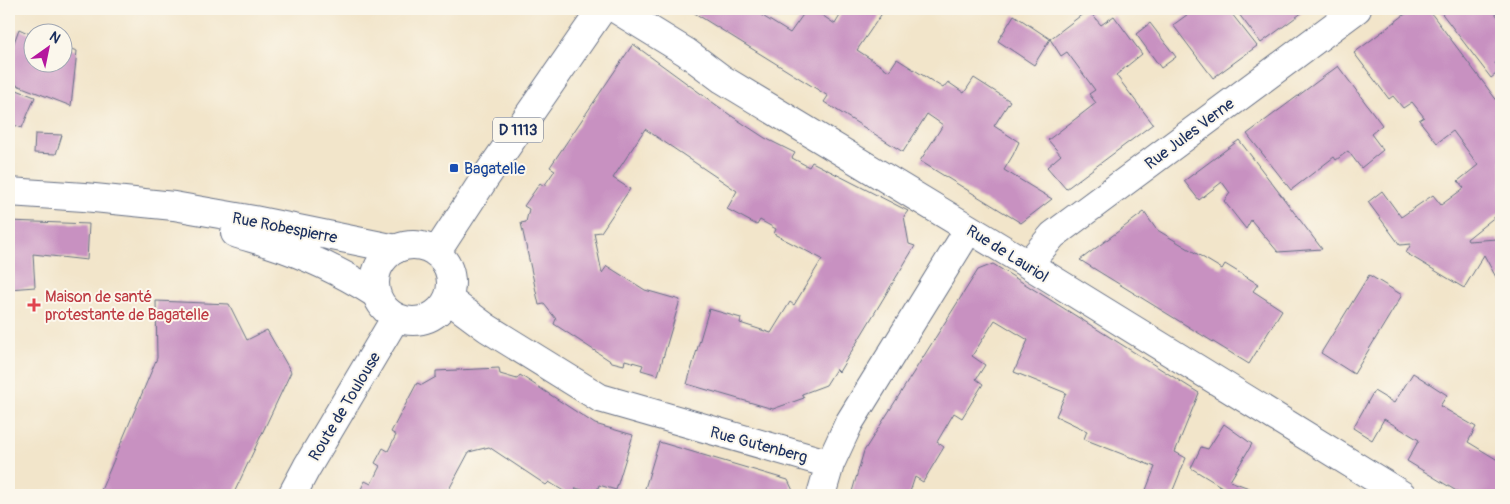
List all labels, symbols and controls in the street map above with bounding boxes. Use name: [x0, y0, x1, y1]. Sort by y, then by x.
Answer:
north arrow: [22, 22, 72, 72]
text: N: [46, 28, 63, 47]
street label: Rue Jules Verne: [1141, 94, 1238, 174]
road number: D 1113: [493, 118, 543, 142]
place label: Bagatelle: [464, 159, 525, 179]
marker: Bagatelle: [448, 162, 460, 174]
street label: Rue Robespierre: [231, 208, 339, 248]
street label: Rue de Lauriol: [963, 221, 1052, 287]
place label: Maison de santé protestante de Bagatelle: [45, 287, 209, 325]
marker: Maison de santé protestante de Bagatelle: [27, 298, 41, 312]
street label: Route de Toulouse: [305, 348, 385, 465]
street label: Rue Gutenberg: [708, 422, 810, 468]

